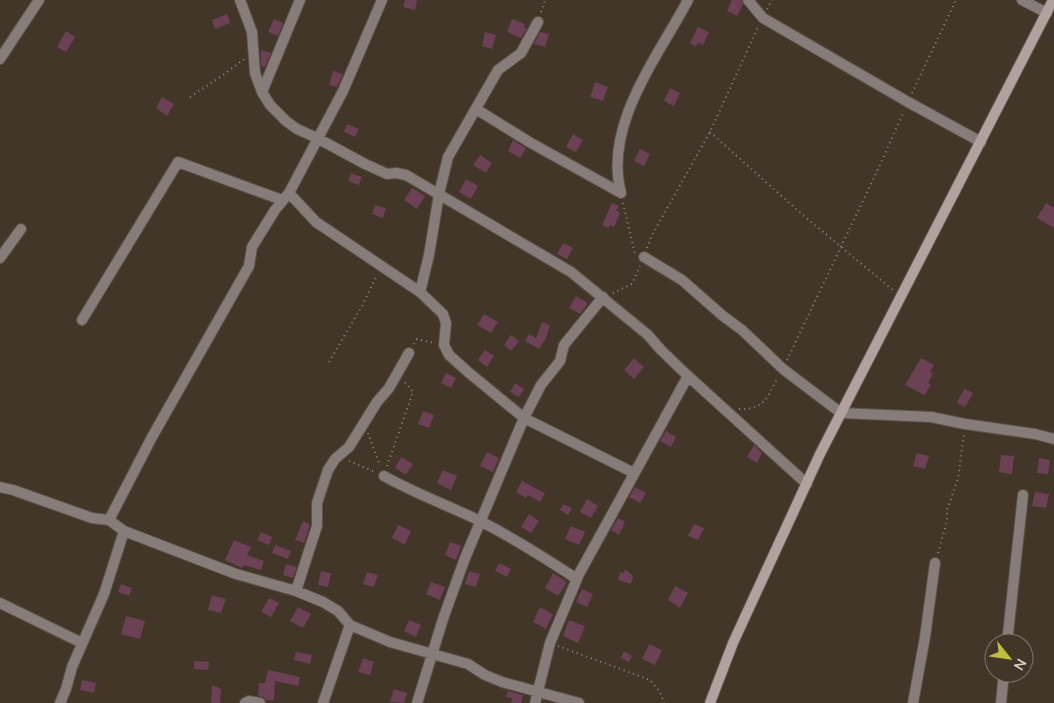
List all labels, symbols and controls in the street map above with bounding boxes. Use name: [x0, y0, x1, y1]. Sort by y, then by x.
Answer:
north arrow: [984, 633, 1034, 683]
text: N: [1009, 655, 1031, 674]

